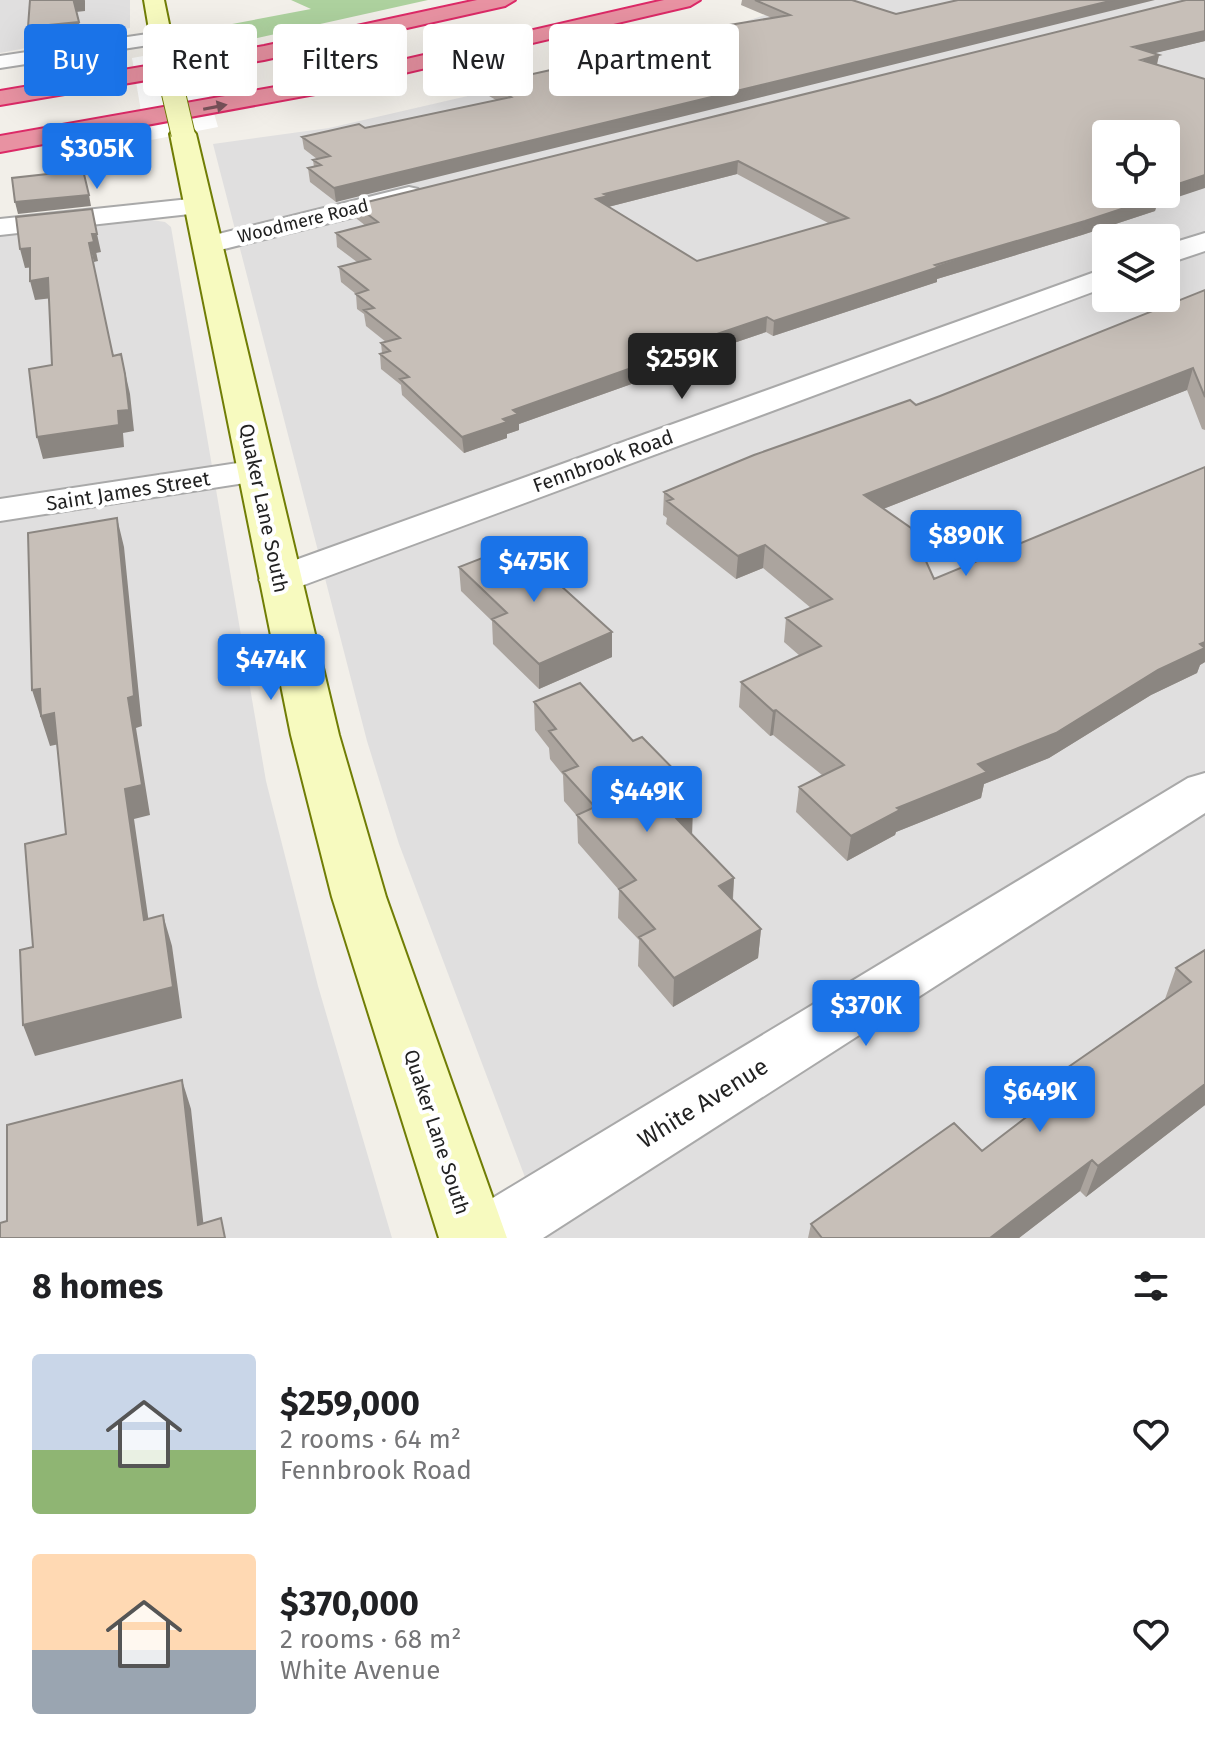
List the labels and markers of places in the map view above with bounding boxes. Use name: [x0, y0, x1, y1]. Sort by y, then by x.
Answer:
pin: $305K: [41, 123, 153, 191]
pin: $259K: [626, 333, 738, 401]
pin: $890K: [910, 510, 1022, 578]
pin: $475K: [478, 536, 590, 604]
pin: $474K: [215, 634, 327, 702]
pin: $449K: [591, 766, 703, 834]
pin: $370K: [810, 980, 922, 1048]
pin: $649K: [984, 1066, 1096, 1134]

